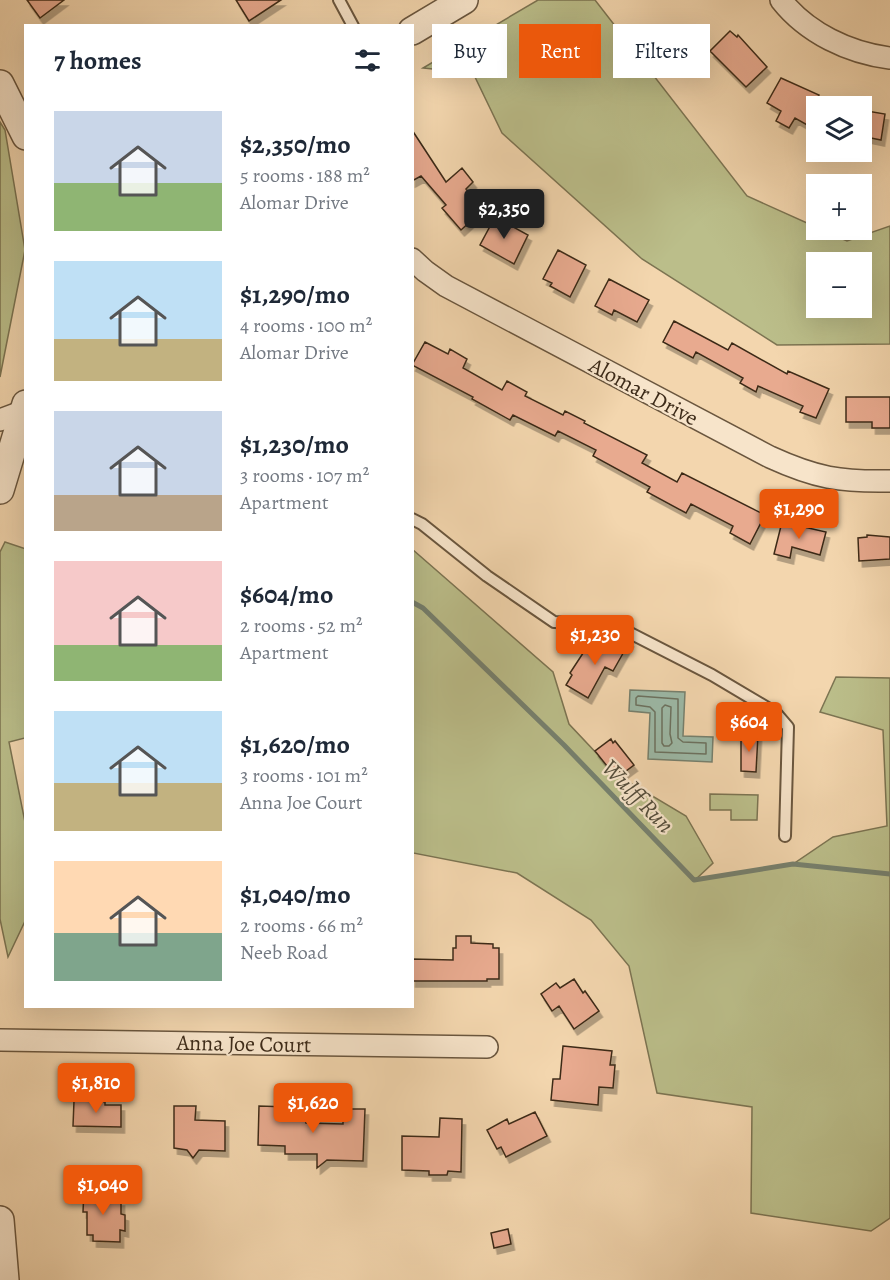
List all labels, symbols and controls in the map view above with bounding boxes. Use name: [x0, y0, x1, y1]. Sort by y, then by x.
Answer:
chip: Buy: [432, 24, 507, 78]
chip: Rent: [519, 24, 601, 78]
chip: Filters: [613, 24, 710, 78]
text: 7 homes: [54, 43, 142, 78]
icon: filters: [351, 44, 384, 77]
map controls: [806, 96, 872, 318]
button: layers: [806, 96, 872, 162]
text: $2,350/mo: [240, 127, 351, 162]
icon: home: [102, 135, 174, 207]
text: 5 rooms · 188 m²: [240, 162, 370, 189]
button: +: [806, 174, 872, 240]
text: Alomar Drive: [240, 189, 349, 216]
pin: $2,350: [455, 189, 553, 240]
text: $2,350: [478, 195, 530, 222]
button: −: [806, 252, 872, 318]
text: $1,290/mo: [240, 277, 350, 312]
icon: home: [102, 285, 174, 357]
text: 4 rooms · 100 m²: [240, 312, 372, 339]
text: Alomar Drive: [240, 339, 349, 366]
street label: Alomar Drive: [583, 350, 703, 433]
text: $1,230/mo: [240, 427, 349, 462]
icon: home: [102, 435, 174, 507]
text: 3 rooms · 107 m²: [240, 462, 369, 489]
text: Apartment: [240, 489, 329, 516]
pin: $1,290: [750, 489, 848, 540]
text: $1,290: [774, 495, 824, 522]
text: $604/mo: [240, 577, 333, 612]
icon: home: [102, 585, 174, 657]
text: 2 rooms · 52 m²: [240, 612, 363, 639]
pin: $1,230: [546, 615, 644, 666]
text: $1,230: [570, 621, 620, 648]
text: Apartment: [240, 639, 329, 666]
pin: $604: [713, 702, 785, 753]
text: $604: [730, 708, 768, 735]
text: $1,620/mo: [240, 727, 350, 762]
icon: home: [102, 735, 174, 807]
water label: Wulff Run: [595, 752, 681, 840]
text: 3 rooms · 101 m²: [240, 762, 368, 789]
text: Anna Joe Court: [240, 789, 362, 816]
text: $1,040/mo: [240, 877, 351, 912]
icon: home: [102, 885, 174, 957]
text: 2 rooms · 66 m²: [240, 912, 363, 939]
text: Neeb Road: [240, 939, 328, 966]
street label: Anna Joe Court: [175, 1028, 311, 1060]
pin: $1,810: [47, 1063, 145, 1114]
text: $1,810: [72, 1069, 120, 1096]
pin: $1,620: [264, 1083, 362, 1134]
text: $1,620: [288, 1089, 338, 1116]
pin: $1,040: [54, 1165, 152, 1216]
text: $1,040: [77, 1171, 129, 1198]

